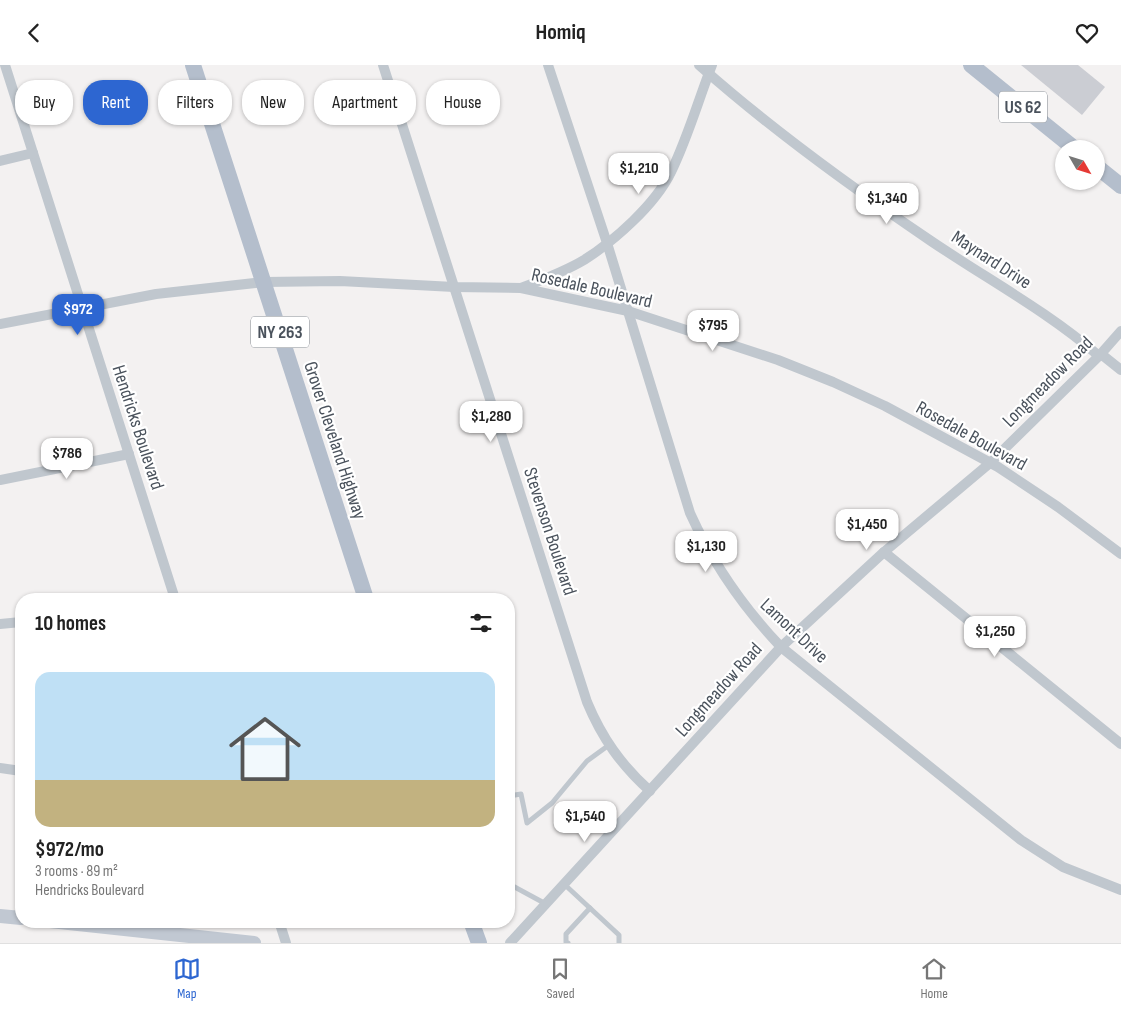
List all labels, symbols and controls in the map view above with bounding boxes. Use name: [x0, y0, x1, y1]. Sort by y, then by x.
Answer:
icon: back: [20, 19, 48, 47]
text: Homiq: [536, 19, 585, 46]
icon: heart: [1073, 19, 1101, 47]
chip: Buy: [15, 80, 73, 125]
chip: Rent: [83, 80, 148, 125]
chip: Filters: [158, 80, 232, 125]
chip: New: [242, 80, 304, 125]
chip: Apartment: [314, 80, 416, 125]
chip: House: [426, 80, 500, 125]
road number: US 62: [999, 92, 1047, 123]
north arrow: [1055, 140, 1105, 190]
map controls: [1055, 140, 1105, 190]
pin: $1,210: [598, 153, 680, 195]
text: $1,210: [619, 159, 659, 178]
pin: $1,340: [846, 183, 928, 225]
text: $1,340: [867, 189, 907, 208]
street label: Maynard Drive: [947, 226, 1035, 295]
street label: Rosedale Boulevard: [529, 263, 654, 314]
pin: $972: [48, 293, 108, 336]
text: $972: [63, 300, 93, 319]
pin: $795: [683, 309, 743, 352]
text: $795: [698, 316, 728, 335]
road number: NY 263: [251, 317, 309, 347]
street label: Longmeadow Road: [998, 332, 1098, 432]
street label: Grover Cleveland Highway: [298, 359, 371, 523]
street label: Hendricks Boulevard: [107, 362, 169, 493]
street label: Rosedale Boulevard: [912, 396, 1031, 476]
pin: $1,280: [450, 401, 532, 443]
text: $1,280: [471, 407, 511, 426]
pin: $786: [37, 437, 97, 480]
text: $786: [52, 444, 82, 463]
street label: Stevenson Boulevard: [518, 465, 581, 598]
pin: $1,450: [826, 509, 908, 551]
text: $1,450: [847, 515, 887, 534]
pin: $1,130: [665, 531, 747, 573]
text: $1,130: [686, 537, 726, 556]
street label: Lamont Drive: [755, 594, 833, 668]
icon: filters: [467, 609, 495, 637]
text: 10 homes: [35, 611, 106, 636]
pin: $1,250: [954, 615, 1036, 658]
text: $1,250: [975, 622, 1015, 641]
street label: Longmeadow Road: [671, 638, 767, 742]
icon: home: [220, 704, 310, 794]
pin: $1,540: [544, 801, 626, 843]
text: $1,540: [565, 807, 605, 826]
text: $972/mo: [35, 837, 104, 862]
text: 3 rooms · 89 m²: [35, 862, 118, 881]
text: Hendricks Boulevard: [35, 881, 144, 900]
tab: Map: [173, 955, 201, 1002]
tab: Saved: [546, 955, 575, 1002]
tab: Home: [920, 955, 948, 1002]

